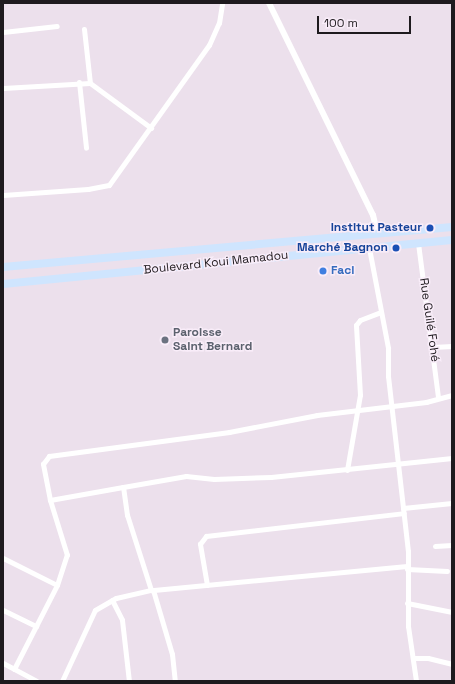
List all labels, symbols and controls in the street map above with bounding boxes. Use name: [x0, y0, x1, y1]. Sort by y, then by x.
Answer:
scale bar: [319, 8, 413, 34]
text: 100 m: [324, 15, 358, 31]
place label: Institut Pasteur: [331, 221, 422, 235]
marker: Institut Pasteur: [425, 223, 435, 233]
place label: Marché Bagnon: [297, 241, 388, 255]
marker: Marché Bagnon: [391, 243, 401, 253]
street label: Boulevard Koui Mamadou: [143, 248, 289, 278]
place label: Faci: [331, 264, 354, 278]
marker: Faci: [318, 266, 328, 276]
street label: Rue Guilé Fohé: [416, 277, 442, 363]
place label: Paroisse Saint Bernard: [173, 326, 252, 354]
marker: Paroisse Saint Bernard: [160, 335, 170, 345]

